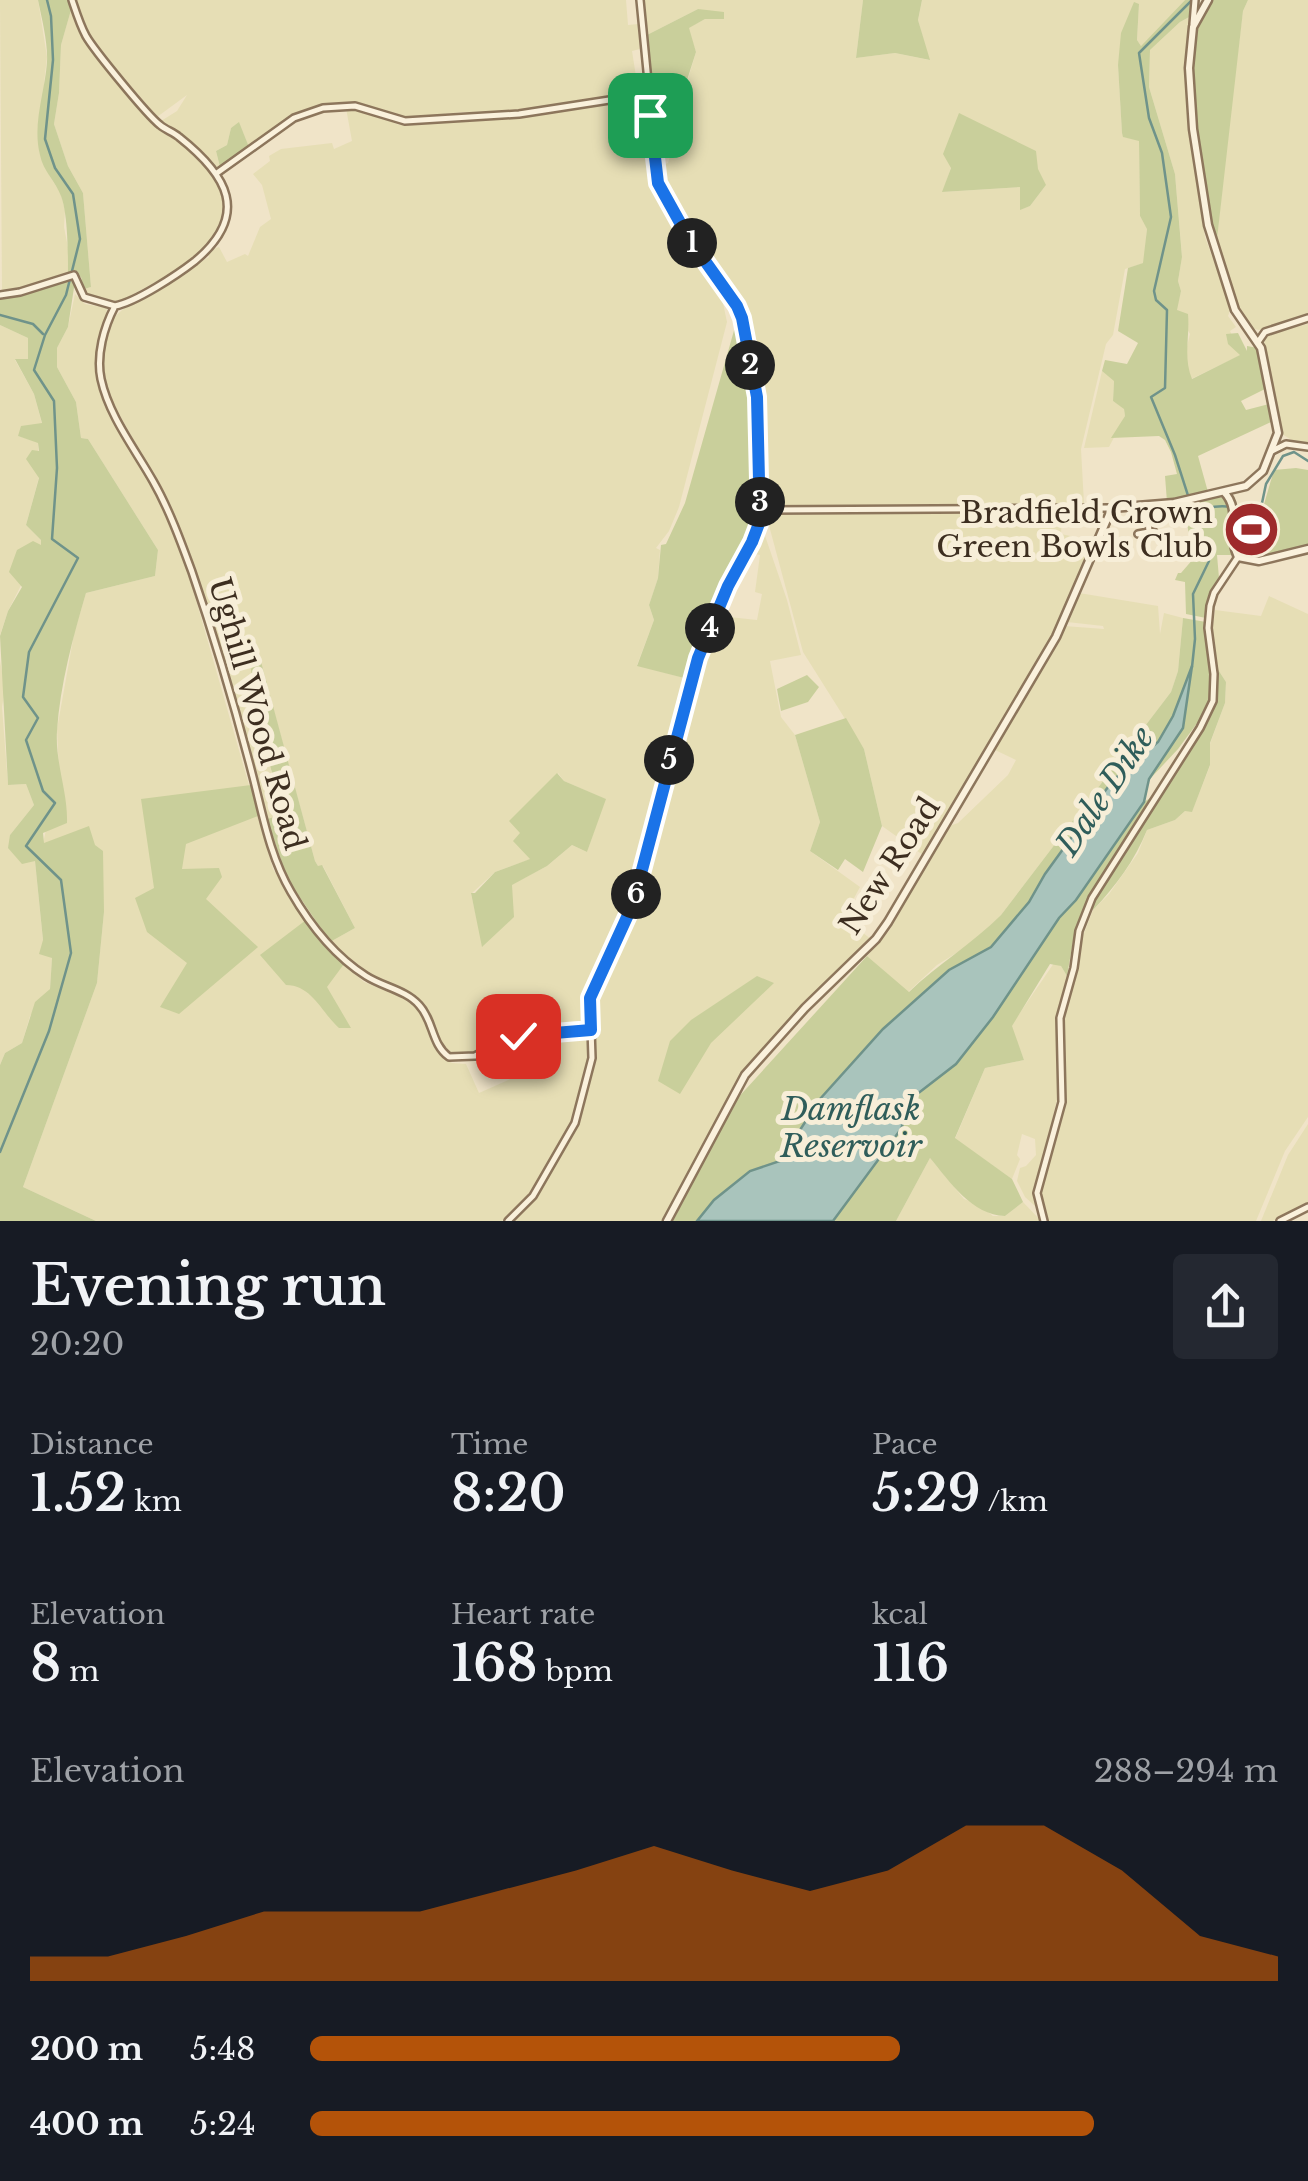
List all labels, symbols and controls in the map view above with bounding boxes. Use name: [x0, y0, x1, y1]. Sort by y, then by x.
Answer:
pin: [608, 73, 693, 158]
icon: arrive: [623, 88, 678, 143]
pin: 1: [667, 218, 717, 268]
text: 1: [686, 225, 698, 260]
pin: 2: [725, 340, 775, 390]
text: 2: [741, 347, 759, 382]
pin: 3: [735, 477, 785, 527]
text: 3: [751, 484, 769, 519]
place label: Bradfield Crown Green Bowls Club: [936, 494, 1213, 565]
sports icon: Bradfield Crown Green Bowls Club: [1222, 500, 1282, 560]
street label: Ughill Wood Road: [201, 574, 314, 854]
pin: 4: [685, 603, 735, 653]
text: 4: [701, 610, 719, 645]
water label: Dale Dike: [1047, 719, 1163, 864]
pin: 5: [644, 735, 694, 785]
text: 5: [661, 742, 677, 777]
street label: New Road: [832, 790, 948, 941]
pin: 6: [611, 869, 661, 919]
text: 6: [627, 876, 645, 911]
pin: [476, 994, 561, 1079]
icon: check: [491, 1009, 546, 1064]
water label: Damflask Reservoir: [779, 1089, 923, 1166]
text: Evening run: [30, 1252, 386, 1320]
button: share: [1173, 1254, 1278, 1359]
text: 20:20: [30, 1324, 124, 1364]
text: Distance: [30, 1427, 153, 1462]
text: Time: [451, 1427, 528, 1462]
text: Pace: [872, 1427, 937, 1462]
text: 1.52: [30, 1462, 126, 1525]
text: 8:20: [451, 1462, 566, 1525]
text: 5:29: [872, 1462, 981, 1525]
text: km: [126, 1484, 182, 1519]
text: /km: [981, 1484, 1048, 1519]
text: Elevation: [30, 1597, 165, 1632]
text: Heart rate: [451, 1597, 595, 1632]
text: kcal: [872, 1597, 928, 1632]
text: 8: [30, 1632, 61, 1695]
text: 168: [451, 1632, 537, 1695]
text: 116: [872, 1632, 949, 1695]
text: m: [61, 1654, 99, 1689]
text: bpm: [537, 1654, 613, 1689]
text: Elevation: [30, 1751, 184, 1791]
text: 288–294 m: [1094, 1751, 1278, 1791]
text: 200 m: [30, 2029, 143, 2069]
text: 5:48: [190, 2029, 255, 2069]
text: 400 m: [30, 2104, 143, 2144]
text: 5:24: [190, 2104, 256, 2144]

